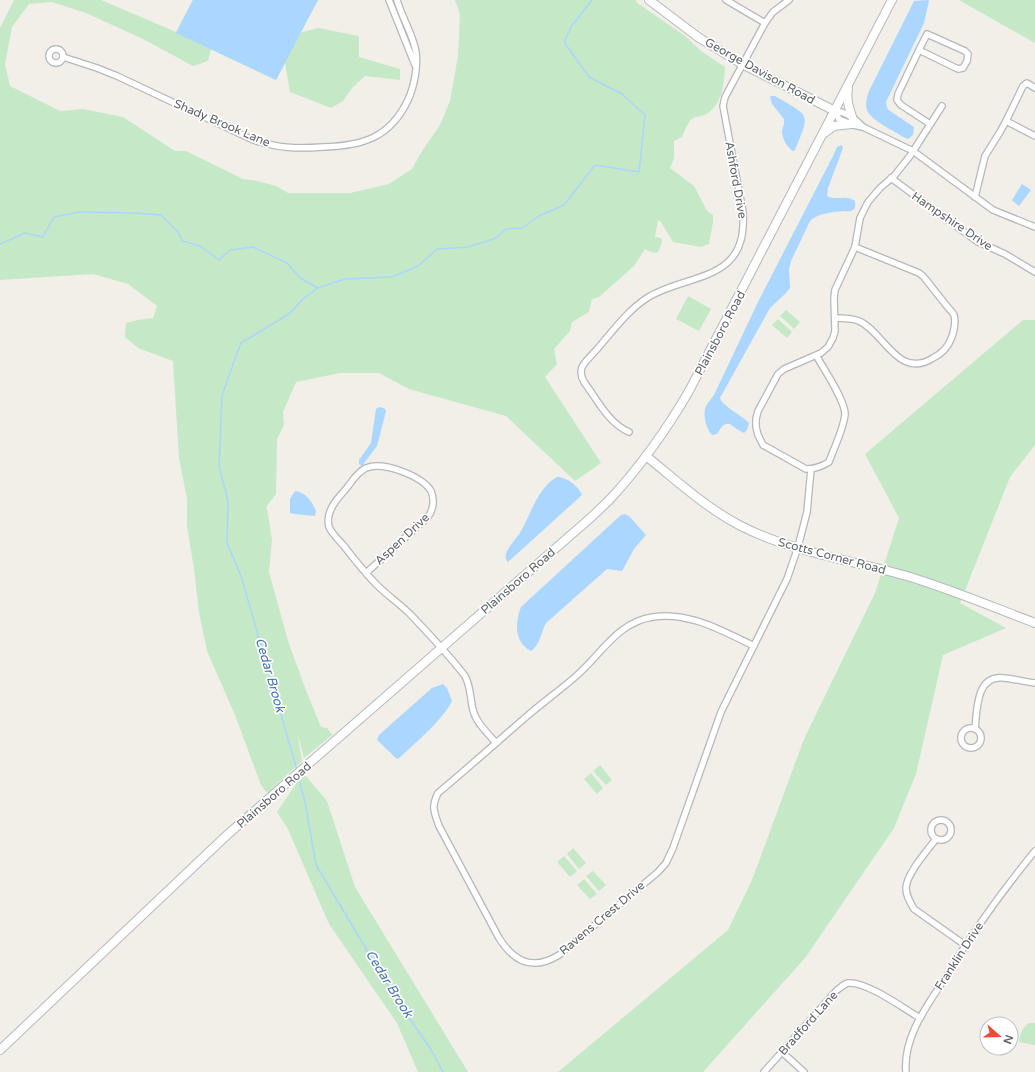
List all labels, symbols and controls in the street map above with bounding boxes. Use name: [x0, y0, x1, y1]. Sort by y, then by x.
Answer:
street label: George Davison Road: [703, 35, 817, 107]
street label: Shady Brook Lane: [172, 96, 272, 150]
street label: Ashford Drive: [722, 140, 750, 220]
street label: Hampshire Drive: [909, 189, 995, 253]
street label: Plainsboro Road: [692, 288, 748, 378]
street label: Aspen Drive: [372, 510, 432, 568]
street label: Scotts Corner Road: [777, 535, 887, 577]
street label: Plainsboro Road: [478, 545, 558, 617]
water label: Cedar Brook: [252, 636, 289, 715]
street label: Plainsboro Road: [234, 759, 314, 831]
street label: Ravens Crest Drive: [557, 878, 648, 958]
street label: Franklin Drive: [932, 919, 986, 993]
water label: Cedar Brook: [362, 947, 417, 1022]
street label: Bradford Lane: [776, 988, 841, 1058]
north arrow: [979, 1016, 1019, 1056]
text: N: [1000, 1033, 1016, 1046]

